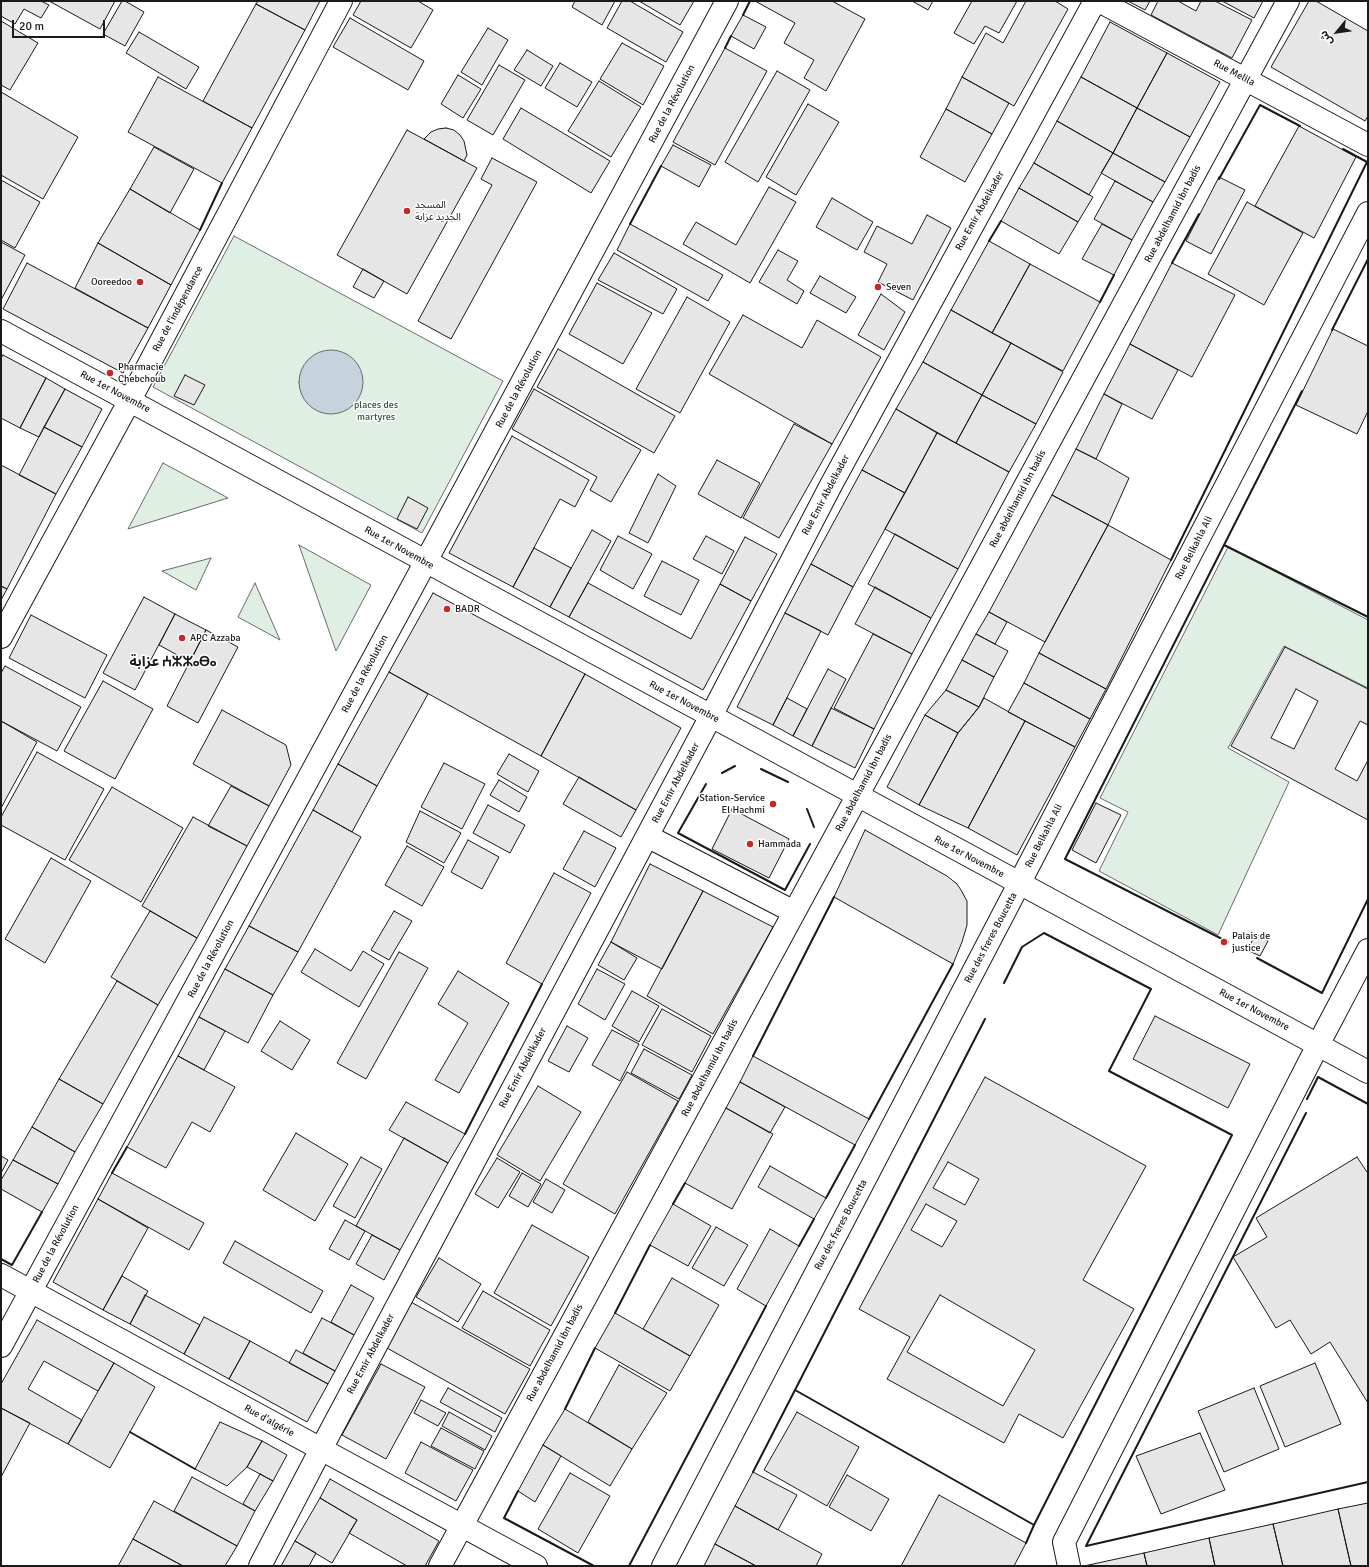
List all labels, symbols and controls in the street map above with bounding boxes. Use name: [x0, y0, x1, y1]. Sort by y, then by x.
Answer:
scale bar: [14, 12, 107, 38]
north arrow: [1317, 12, 1357, 52]
text: 20 m: [19, 19, 44, 34]
text: ش: [1317, 28, 1335, 48]
street label: Rue Melila: [1211, 57, 1257, 89]
street label: Rue de la Révolution: [646, 63, 698, 145]
street label: Rue abdelhamid ibn badis: [1142, 163, 1204, 265]
street label: Rue Emir Abdelkader: [953, 169, 1007, 253]
place label: المسجد الجديد عزابة: [415, 199, 461, 222]
marker: المسجد الجديد عزابة: [402, 206, 412, 216]
street label: Rue de l'indépendance: [150, 264, 206, 354]
place label: Ooreedoo: [91, 276, 132, 288]
marker: Ooreedoo: [135, 277, 145, 287]
place label: Seven: [886, 281, 911, 293]
marker: Seven: [873, 282, 883, 292]
street label: Rue de la Révolution: [493, 348, 545, 430]
place label: Pharmacie Chebchoub: [118, 361, 166, 384]
street label: Rue 1er Novembre: [78, 368, 152, 416]
marker: Pharmacie Chebchoub: [105, 368, 115, 378]
park label: places des martyres: [354, 399, 398, 422]
street label: Rue abdelhamid ibn badis: [987, 448, 1049, 550]
street label: Rue Emir Abdelkader: [800, 453, 852, 537]
street label: Rue Belkahla Ali: [1173, 514, 1215, 582]
street label: Rue 1er Novembre: [362, 524, 436, 572]
place label: BADR: [455, 603, 480, 615]
marker: BADR: [442, 604, 452, 614]
place label: APC Azzaba: [190, 632, 240, 644]
marker: APC Azzaba: [177, 633, 187, 643]
street label: Rue de la Révolution: [339, 633, 391, 715]
district label: عزابة ⵄⵣⵣⴰⴱⴰ: [129, 654, 217, 670]
street label: Rue 1er Novembre: [647, 678, 721, 726]
street label: Rue abdelhamid ibn badis: [833, 732, 895, 834]
street label: Rue Emir Abdelkader: [650, 741, 702, 825]
place label: Station-Service El Hachmi: [699, 792, 765, 816]
marker: Station-Service El Hachmi: [768, 799, 778, 809]
street label: Rue Belkahla Ali: [1023, 802, 1065, 870]
street label: Rue 1er Novembre: [932, 833, 1006, 881]
place label: Hammada: [758, 838, 801, 850]
marker: Hammada: [745, 839, 755, 849]
street label: Rue des freres Boucetta: [962, 891, 1020, 985]
street label: Rue de la Révolution: [185, 918, 237, 1000]
place label: Palais de justice: [1232, 930, 1270, 954]
marker: Palais de justice: [1219, 937, 1229, 947]
street label: Rue 1er Novembre: [1217, 986, 1291, 1034]
street label: Rue abdelhamid ibn badis: [679, 1017, 741, 1119]
street label: Rue Emir Abdelkader: [497, 1026, 549, 1110]
street label: Rue des freres Boucetta: [812, 1178, 870, 1272]
street label: Rue de la Révolution: [30, 1203, 82, 1285]
street label: Rue abdelhamid ibn badis: [524, 1302, 586, 1404]
street label: Rue Emir Abdelkader: [345, 1312, 397, 1396]
street label: Rue d'algérie: [242, 1402, 296, 1440]

